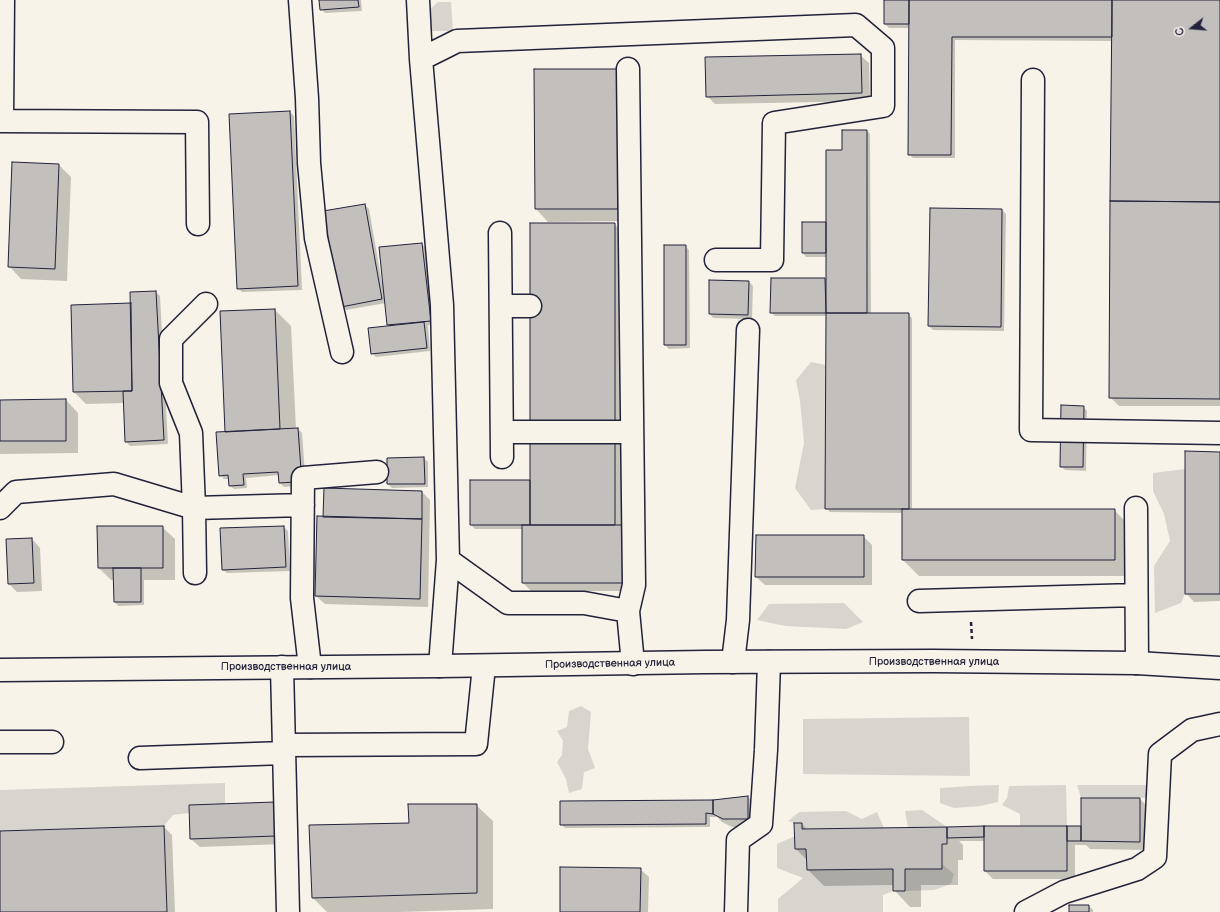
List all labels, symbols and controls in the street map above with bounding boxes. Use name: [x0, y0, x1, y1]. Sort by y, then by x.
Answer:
north arrow: [1172, 8, 1212, 48]
text: С: [1173, 26, 1187, 37]
street label: Производственная улица: [869, 655, 999, 669]
street label: Производственная улица: [545, 656, 675, 672]
street label: Производственная улица: [221, 660, 351, 674]

